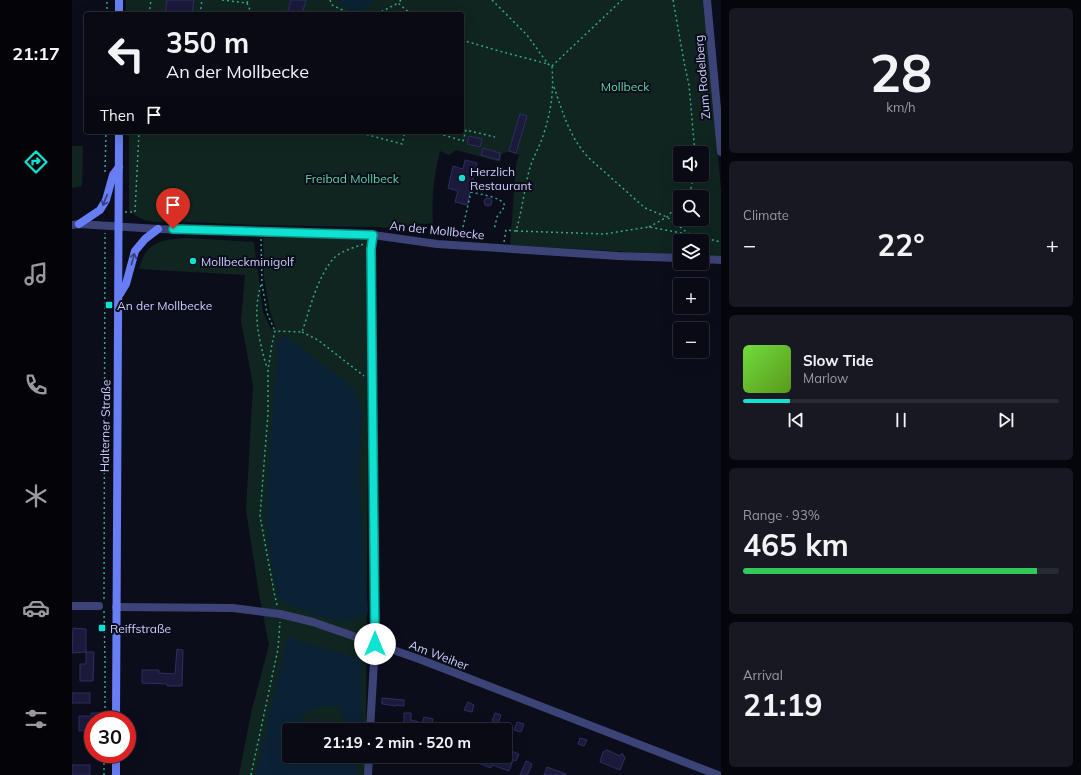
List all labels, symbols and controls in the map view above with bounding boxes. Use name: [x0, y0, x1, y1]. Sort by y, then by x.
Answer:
text: 350 m: [166, 25, 249, 60]
icon: left: [100, 28, 152, 80]
street label: Zum Rodelberg: [691, 34, 713, 120]
text: 28: [870, 40, 932, 105]
text: 21:17: [12, 42, 60, 65]
text: An der Mollbecke: [166, 60, 309, 83]
park label: Mollbeck: [601, 79, 650, 94]
text: km/h: [886, 99, 916, 115]
icon: arrive: [143, 104, 165, 126]
text: Then: [100, 106, 135, 125]
map controls: [673, 146, 709, 358]
button: sound: [673, 146, 709, 182]
icon: directions: [22, 148, 50, 176]
place label: Herzlich Restaurant: [470, 164, 532, 193]
park label: Freibad Mollbeck: [305, 171, 400, 186]
marker: Herzlich Restaurant: [457, 173, 467, 183]
pin: [156, 188, 190, 229]
button: search: [673, 190, 709, 226]
one-way arrow: [101, 193, 108, 205]
icon: arrive: [162, 194, 184, 216]
text: Climate: [743, 207, 789, 223]
street label: An der Mollbecke: [389, 218, 485, 242]
text: 22°: [877, 226, 925, 264]
text: −: [743, 231, 756, 259]
text: +: [1046, 231, 1059, 259]
button: layers: [673, 234, 709, 270]
one-way arrow: [130, 252, 137, 265]
place label: Mollbeckminigolf: [201, 254, 295, 269]
marker: Mollbeckminigolf: [188, 256, 198, 266]
icon: music: [22, 260, 50, 288]
button: +: [673, 278, 709, 314]
place label: An der Mollbecke: [117, 298, 212, 313]
marker: An der Mollbecke: [104, 300, 114, 310]
button: −: [673, 322, 709, 358]
text: Slow Tide: [803, 351, 873, 370]
text: Marlow: [803, 370, 848, 386]
icon: phone: [22, 371, 50, 399]
street label: Halterner Straße: [97, 380, 113, 472]
icon: previous: [785, 409, 807, 431]
icon: pause: [890, 409, 912, 431]
icon: next: [995, 409, 1017, 431]
icon: climate: [22, 482, 50, 510]
text: Range · 93%: [743, 507, 820, 523]
text: 465 km: [743, 526, 849, 564]
icon: car: [22, 594, 50, 622]
place label: Reiffstraße: [110, 621, 171, 636]
marker: Reiffstraße: [97, 623, 107, 633]
position arrow: [354, 623, 396, 665]
street label: Am Weiher: [407, 637, 471, 673]
text: Arrival: [743, 667, 783, 683]
text: 21:19: [743, 686, 822, 724]
icon: filters: [22, 705, 50, 733]
speed limit sign: 30: [84, 711, 136, 763]
text: 21:19 · 2 min · 520 m: [323, 733, 471, 752]

